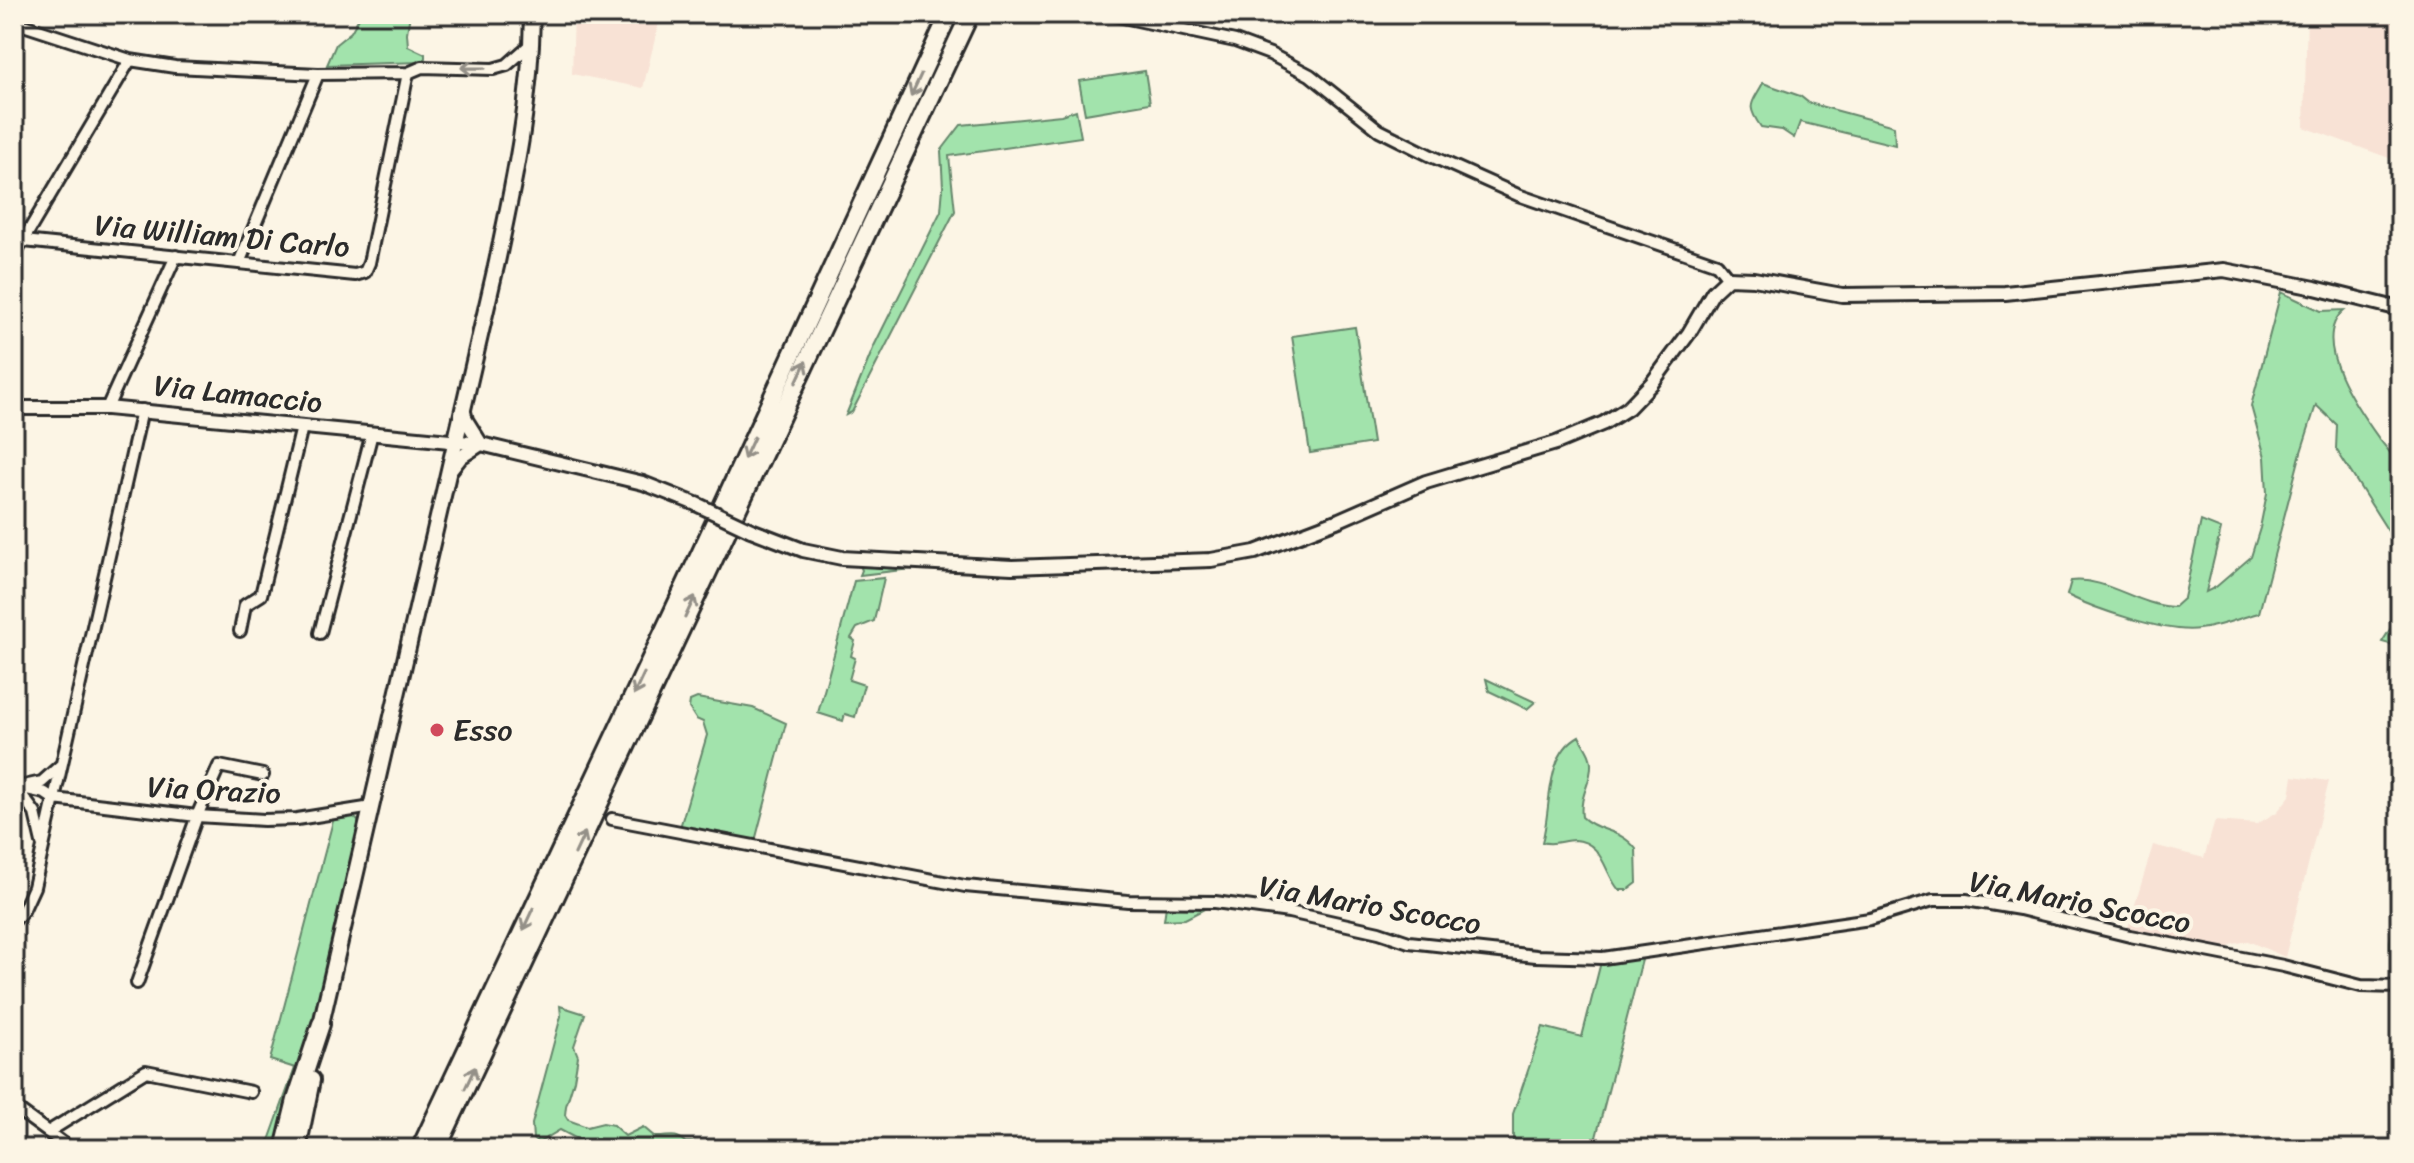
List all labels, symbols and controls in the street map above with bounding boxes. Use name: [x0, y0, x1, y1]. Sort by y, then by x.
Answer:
one-way arrow: [460, 61, 487, 76]
one-way arrow: [908, 72, 923, 96]
street label: Via William Di Carlo: [92, 198, 352, 274]
street label: Via Lamaccio: [151, 358, 325, 430]
one-way arrow: [794, 361, 809, 385]
one-way arrow: [741, 436, 756, 460]
one-way arrow: [683, 596, 698, 620]
one-way arrow: [631, 671, 646, 695]
place label: Esso: [453, 703, 513, 757]
marker: Esso: [428, 721, 446, 739]
street label: Via Orazio: [146, 760, 282, 820]
one-way arrow: [573, 831, 588, 855]
street label: Via Mario Scocco: [1965, 854, 2195, 950]
street label: Via Mario Scocco: [1255, 859, 1485, 951]
one-way arrow: [520, 907, 535, 931]
one-way arrow: [463, 1067, 478, 1091]

